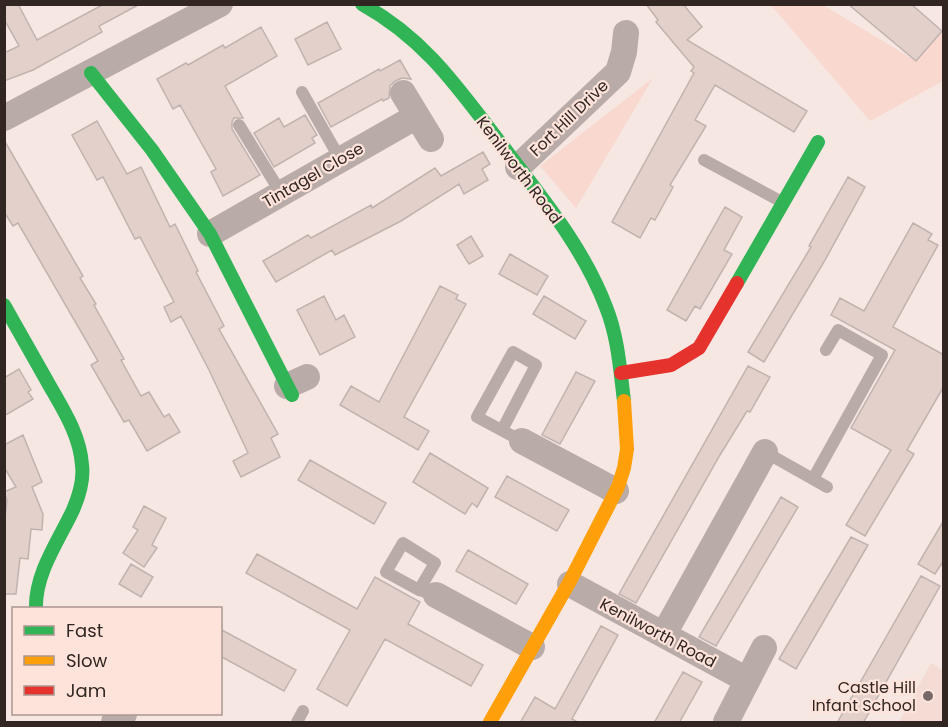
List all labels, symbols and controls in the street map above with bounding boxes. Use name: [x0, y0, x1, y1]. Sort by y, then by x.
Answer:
street label: Fort Hill Drive: [524, 74, 614, 162]
street label: Kenilworth Road: [471, 112, 567, 228]
street label: Tintagel Close: [258, 137, 368, 213]
street label: Kenilworth Road: [596, 593, 720, 673]
legend: [12, 607, 222, 715]
text: Fast: [66, 618, 103, 643]
text: Slow: [66, 648, 108, 673]
place label: Castle Hill Infant School: [812, 676, 916, 717]
text: Jam: [66, 678, 106, 703]
marker: Castle Hill Infant School: [921, 689, 935, 703]

